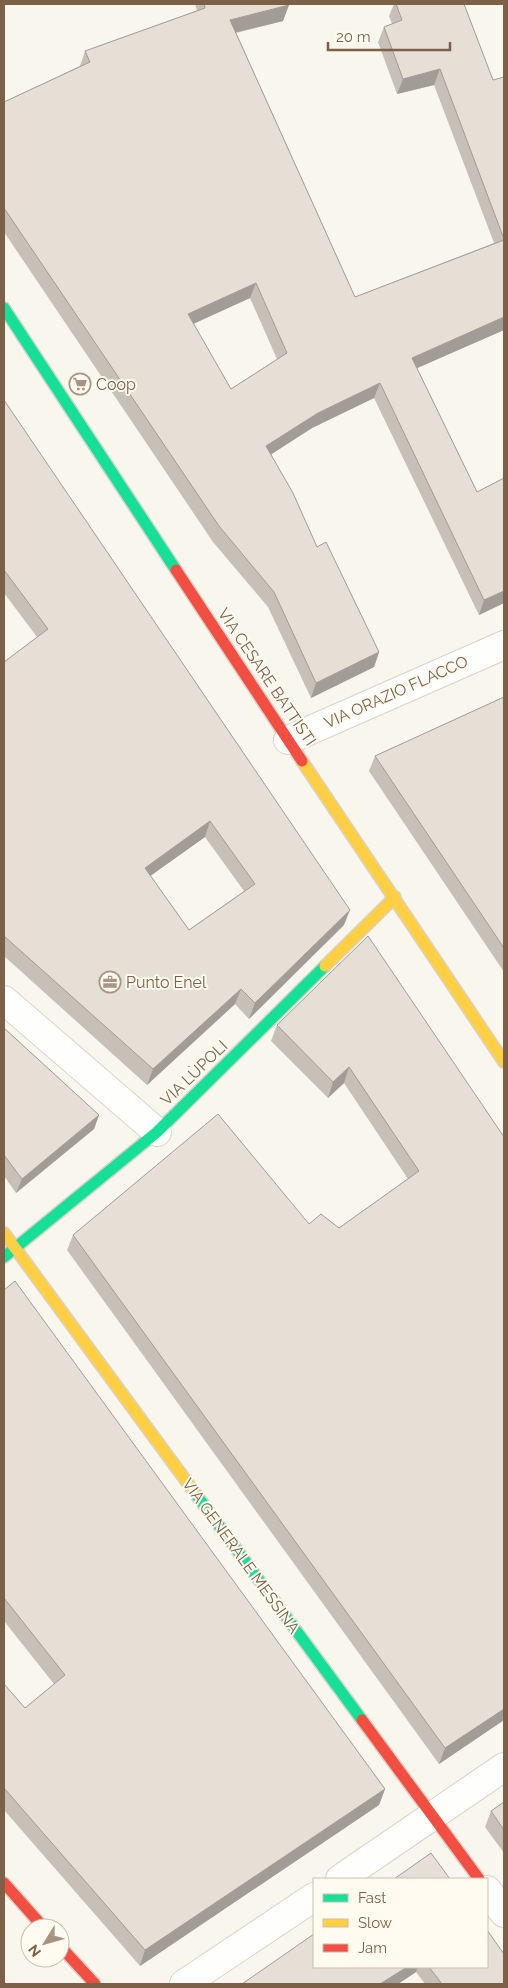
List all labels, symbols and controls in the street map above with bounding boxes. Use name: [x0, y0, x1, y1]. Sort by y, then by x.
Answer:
scale bar: [328, 20, 450, 52]
text: 20 m: [336, 28, 371, 46]
supermarket icon: Coop: [68, 372, 92, 396]
place label: Coop: [96, 375, 136, 394]
street label: VIA CESARE BATTISTI: [214, 605, 320, 749]
street label: VIA ORAZIO FLACCO: [321, 652, 471, 732]
office icon: Punto Enel: [98, 970, 122, 994]
place label: Punto Enel: [126, 973, 207, 992]
street label: VIA LÙPOLI: [156, 1036, 231, 1110]
street label: VIA GENERALE MESSINA: [178, 1475, 304, 1637]
legend: [313, 1878, 488, 1968]
text: Fast: [358, 1889, 386, 1907]
text: Slow: [358, 1914, 392, 1932]
north arrow: [20, 1918, 70, 1968]
text: Jam: [358, 1939, 387, 1957]
text: N: [25, 1942, 44, 1960]

